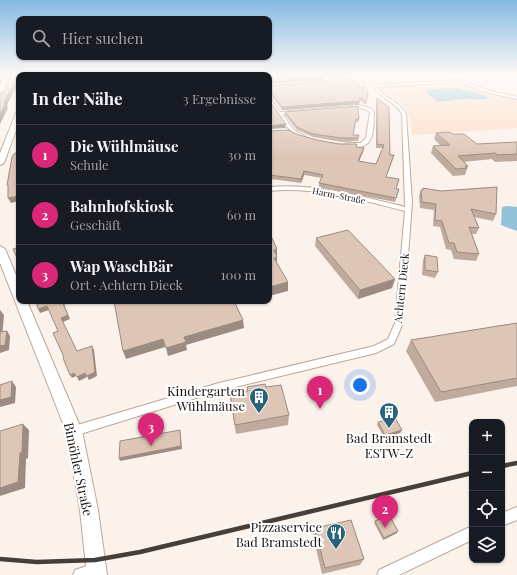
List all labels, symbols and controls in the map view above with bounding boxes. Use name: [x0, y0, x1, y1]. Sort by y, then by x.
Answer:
search box: [16, 16, 272, 60]
icon: search: [30, 27, 52, 49]
text: Hier suchen: [62, 28, 144, 48]
text: In der Nähe: [32, 87, 123, 109]
text: 3 Ergebnisse: [183, 90, 256, 107]
text: Die Wühlmäuse: [70, 136, 179, 156]
text: 1: [43, 146, 47, 163]
text: 30 m: [228, 146, 256, 163]
text: Schule: [70, 156, 109, 173]
street label: Harm-Straße: [311, 184, 367, 206]
text: Bahnhofskiosk: [70, 196, 174, 216]
text: 2: [42, 206, 48, 223]
text: 60 m: [227, 206, 256, 223]
text: Geschäft: [70, 216, 121, 233]
street label: Achtern Dieck: [390, 252, 412, 325]
text: Wap WaschBär: [70, 256, 173, 276]
text: 3: [42, 266, 48, 283]
text: 100 m: [221, 266, 256, 283]
text: Ort · Achtern Dieck: [70, 276, 183, 293]
your location: [350, 375, 370, 395]
pin: 1: [307, 376, 333, 409]
place label: Kindergarten Wühlmäuse: [167, 382, 245, 414]
building icon: Kindergarten Wühlmäuse: [248, 386, 270, 414]
building icon: Bad Bramstedt ESTW-Z: [378, 401, 400, 429]
pin: 3: [138, 413, 164, 446]
map controls: [469, 419, 505, 563]
button: +: [469, 419, 505, 455]
street label: Bimöhler Straße: [61, 421, 97, 518]
place label: Bad Bramstedt ESTW-Z: [346, 429, 433, 461]
button: −: [469, 455, 505, 491]
button: locate: [469, 491, 505, 527]
pin: 2: [372, 495, 398, 528]
place label: Pizzaservice Bad Bramstedt: [236, 518, 322, 550]
restaurant icon: Pizzaservice Bad Bramstedt: [325, 522, 347, 550]
button: layers: [469, 527, 505, 563]

